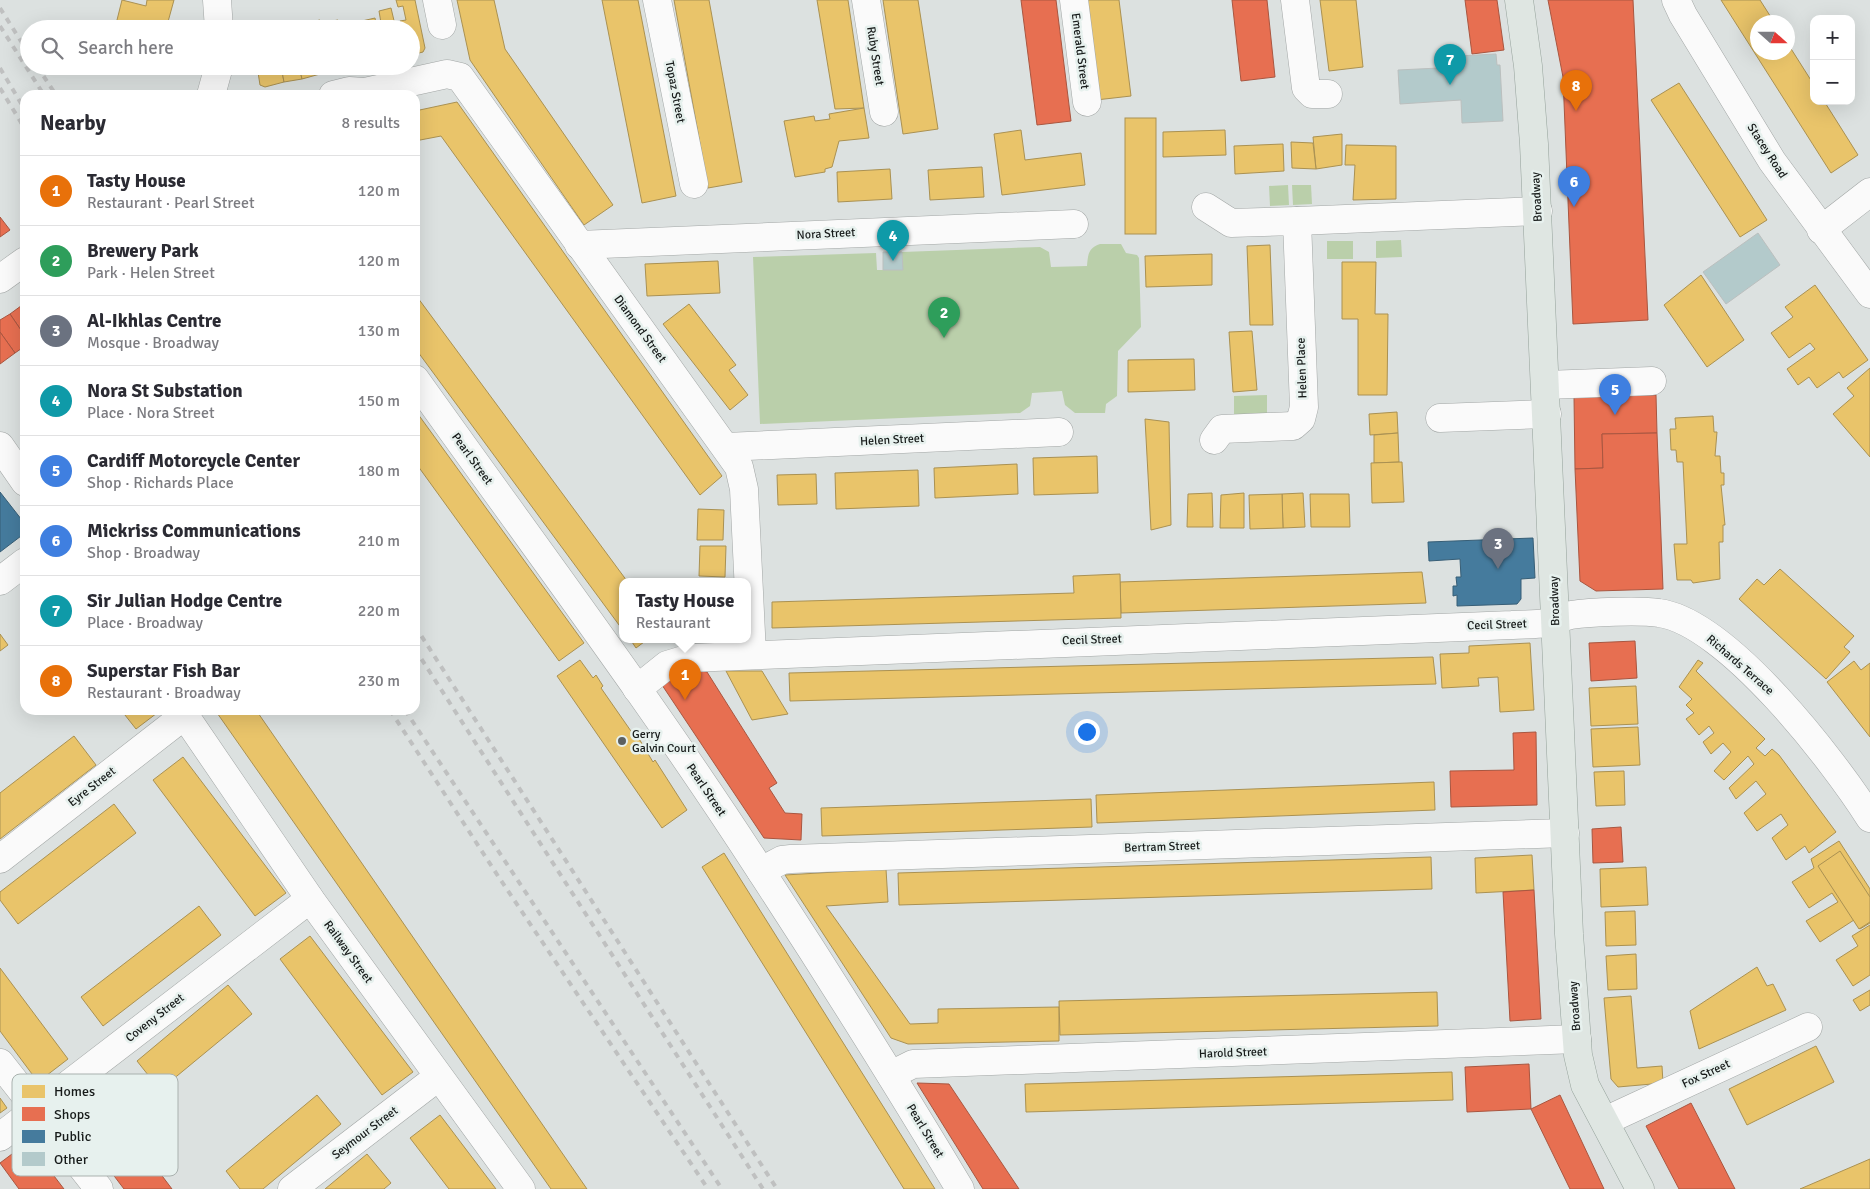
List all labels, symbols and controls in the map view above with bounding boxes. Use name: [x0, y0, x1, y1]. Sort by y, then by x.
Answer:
street label: Emerald Street: [1068, 12, 1092, 90]
north arrow: [1750, 15, 1795, 60]
map controls: [1810, 15, 1855, 105]
button: +: [1810, 15, 1855, 60]
search box: [20, 20, 420, 75]
street label: Ruby Street: [863, 26, 887, 86]
icon: search: [38, 34, 66, 62]
text: Search here: [78, 36, 174, 60]
pin: 7: [1434, 44, 1466, 85]
street label: Topaz Street: [662, 60, 688, 124]
button: −: [1810, 60, 1855, 105]
pin: 8: [1560, 70, 1592, 111]
text: Nearby: [40, 110, 106, 136]
text: 8 results: [341, 113, 400, 133]
street label: Stacey Road: [1744, 121, 1790, 181]
pin: 6: [1558, 166, 1590, 207]
text: Tasty House: [87, 169, 186, 193]
street label: Broadway: [1528, 171, 1546, 222]
text: 1: [52, 181, 60, 201]
text: 120 m: [358, 181, 400, 201]
text: Restaurant · Pearl Street: [87, 193, 255, 213]
pin: 4: [877, 220, 909, 261]
street label: Nora Street: [796, 225, 856, 243]
text: Brewery Park: [87, 239, 199, 263]
text: 2: [52, 251, 60, 271]
text: 120 m: [358, 251, 400, 271]
text: Park · Helen Street: [87, 263, 215, 283]
street label: Diamond Street: [610, 292, 670, 366]
pin: 2: [928, 297, 960, 338]
text: Al-Ikhlas Centre: [87, 309, 222, 333]
text: 3: [52, 321, 60, 341]
text: 130 m: [358, 321, 400, 341]
text: Mosque · Broadway: [87, 333, 219, 353]
street label: Helen Place: [1293, 337, 1311, 399]
pin: 5: [1599, 374, 1631, 415]
text: Nora St Substation: [87, 379, 243, 403]
text: 4: [52, 391, 60, 411]
text: 150 m: [358, 391, 400, 411]
text: Place · Nora Street: [87, 403, 215, 423]
street label: Pearl Street: [448, 430, 496, 488]
street label: Helen Street: [860, 431, 924, 449]
text: Cardiff Motorcycle Center: [87, 449, 300, 473]
text: 5: [52, 461, 60, 481]
text: 180 m: [358, 461, 400, 481]
text: Shop · Richards Place: [87, 473, 234, 493]
text: Mickriss Communications: [87, 519, 301, 543]
pin: 3: [1482, 528, 1514, 569]
text: 6: [52, 531, 60, 551]
text: 210 m: [358, 531, 400, 551]
text: Shop · Broadway: [87, 543, 200, 563]
street label: Broadway: [1547, 575, 1563, 626]
popup: [619, 578, 751, 643]
text: Sir Julian Hodge Centre: [87, 589, 282, 613]
text: Tasty House: [636, 589, 734, 613]
text: 7: [52, 601, 60, 621]
text: 220 m: [358, 601, 400, 621]
text: Place · Broadway: [87, 613, 203, 633]
text: Restaurant: [636, 613, 711, 633]
street label: Cecil Street: [1467, 616, 1527, 634]
street label: Cecil Street: [1062, 631, 1122, 649]
street label: Richards Terrace: [1703, 632, 1777, 698]
text: Superstar Fish Bar: [87, 659, 240, 683]
pin: 1: [669, 659, 701, 700]
text: 8: [52, 671, 60, 691]
text: 230 m: [358, 671, 400, 691]
text: Restaurant · Broadway: [87, 683, 241, 703]
your location: [1074, 719, 1100, 745]
place label: Gerry Galvin Court: [632, 727, 696, 756]
marker: Gerry Galvin Court: [616, 735, 628, 747]
street label: Pearl Street: [683, 761, 729, 819]
street label: Eyre Street: [65, 764, 119, 810]
street label: Bertram Street: [1124, 838, 1200, 856]
street label: Railway Street: [320, 918, 376, 986]
street label: Broadway: [1566, 980, 1584, 1031]
street label: Coveny Street: [123, 990, 187, 1046]
street label: Harold Street: [1199, 1044, 1267, 1062]
street label: Fox Street: [1680, 1056, 1732, 1092]
legend: [12, 1074, 178, 1176]
text: Homes: [54, 1083, 95, 1100]
street label: Pearl Street: [903, 1101, 947, 1161]
street label: Seymour Street: [329, 1103, 401, 1163]
text: Shops: [54, 1106, 90, 1123]
text: Public: [54, 1128, 92, 1145]
text: Other: [54, 1151, 89, 1168]

